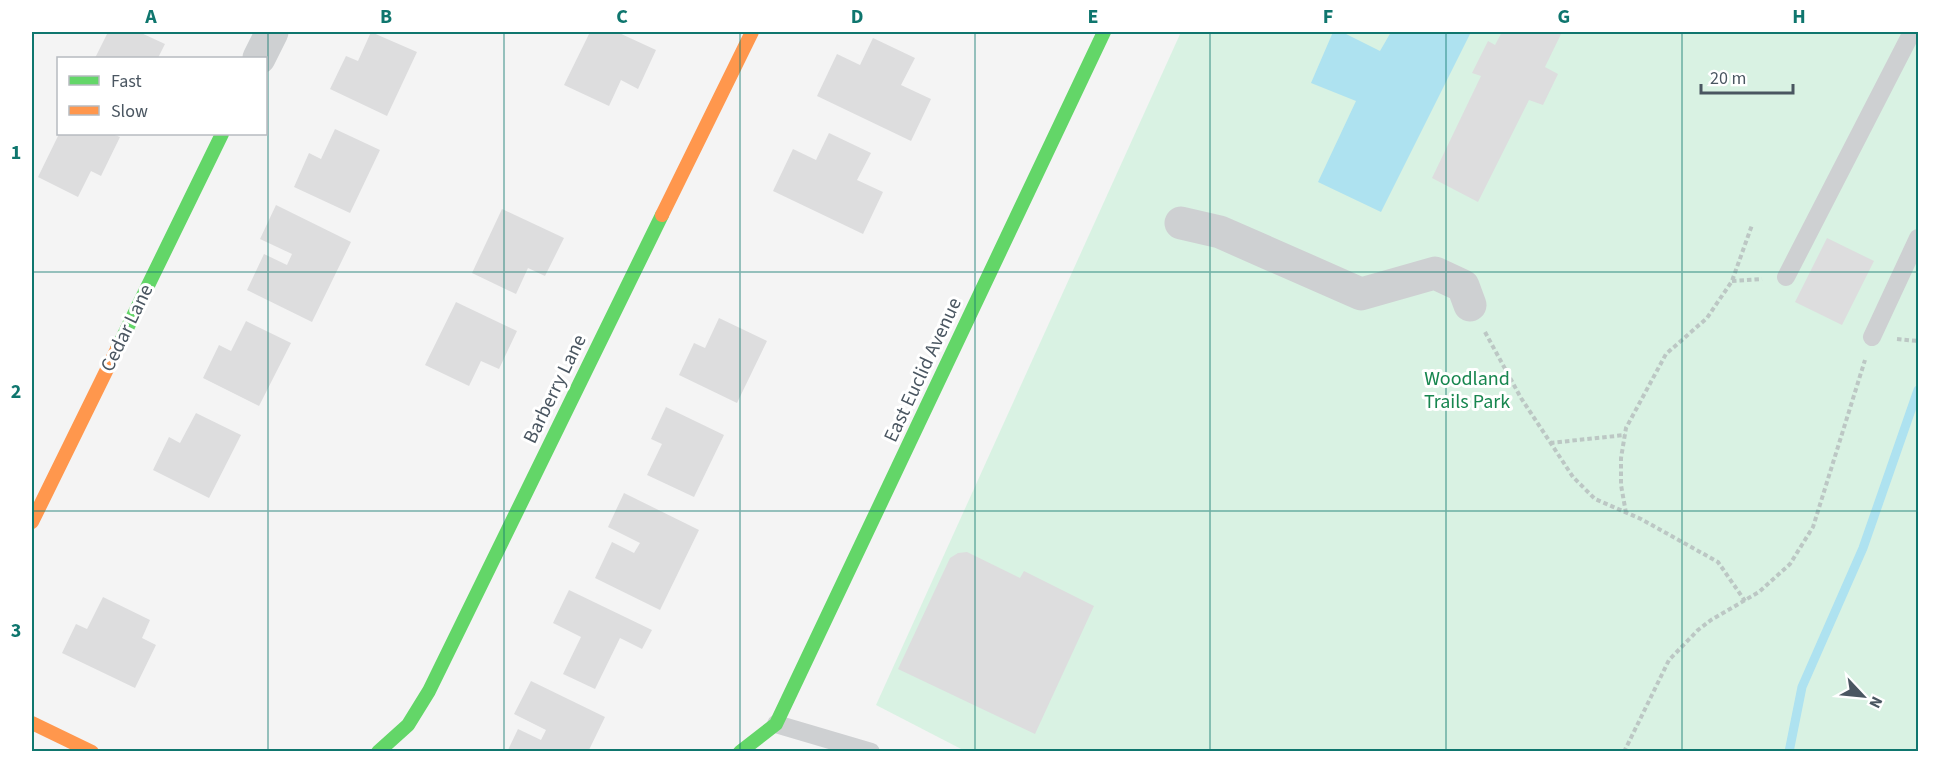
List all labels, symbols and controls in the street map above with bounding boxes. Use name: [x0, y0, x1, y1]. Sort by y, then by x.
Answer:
text: A: [144, 3, 157, 31]
text: B: [380, 3, 392, 31]
text: C: [616, 3, 628, 31]
text: D: [851, 3, 863, 31]
text: E: [1088, 3, 1098, 31]
text: F: [1323, 3, 1333, 31]
text: G: [1558, 3, 1570, 31]
text: H: [1792, 3, 1806, 31]
legend: [57, 57, 267, 135]
scale bar: [1701, 57, 1792, 95]
text: 20 m: [1710, 66, 1746, 91]
text: Fast: [111, 69, 142, 94]
text: Slow: [111, 99, 148, 124]
text: 1: [11, 139, 21, 167]
street label: Cedar Lane: [94, 279, 160, 376]
street label: East Euclid Avenue: [877, 293, 969, 447]
street label: Barberry Lane: [517, 330, 594, 448]
park label: Woodland Trails Park: [1424, 365, 1510, 416]
text: 2: [11, 378, 21, 406]
text: 3: [11, 617, 21, 645]
north arrow: [1833, 666, 1893, 726]
text: N: [1863, 693, 1888, 712]

